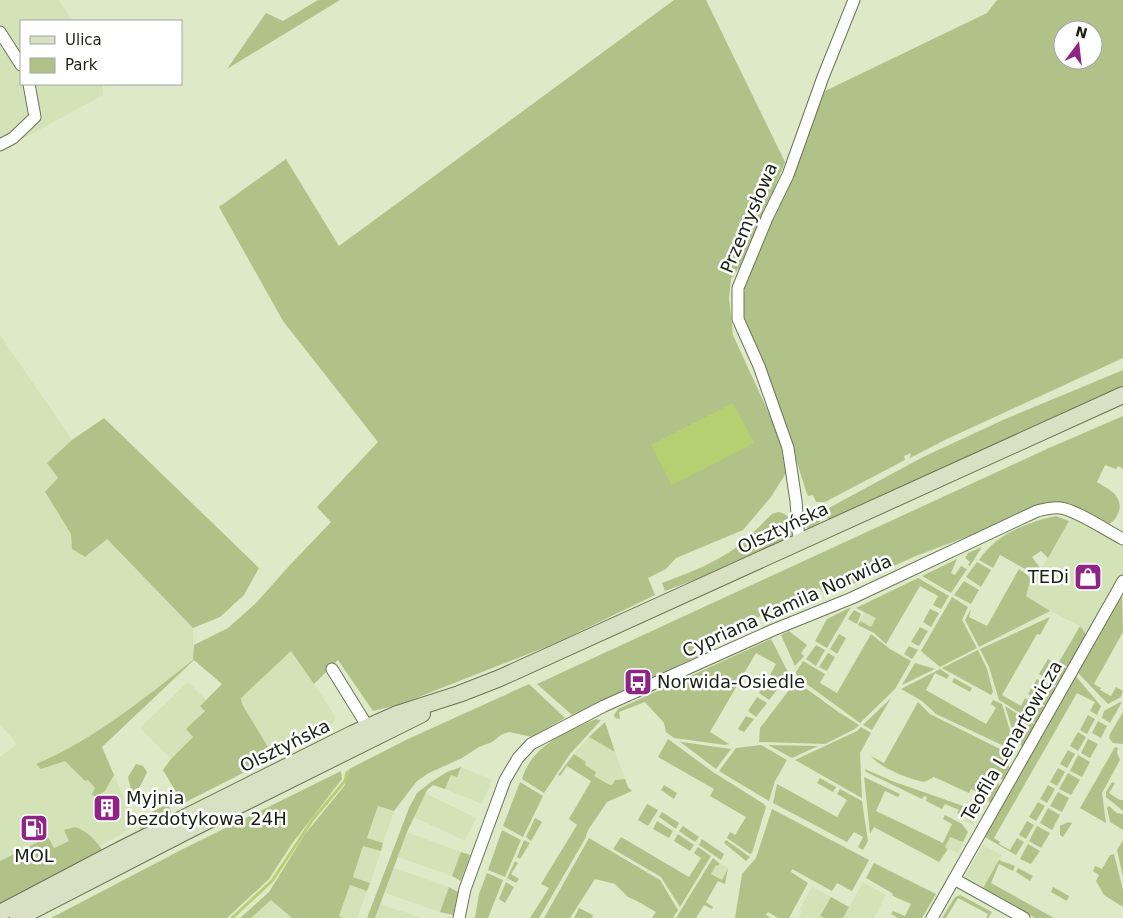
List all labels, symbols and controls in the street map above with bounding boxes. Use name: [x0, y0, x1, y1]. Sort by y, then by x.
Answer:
legend: [20, 20, 182, 85]
north arrow: [1053, 20, 1103, 70]
text: N: [1074, 23, 1089, 42]
text: Ulica: [65, 31, 102, 49]
text: Park: [65, 56, 98, 74]
street label: Przemysłowa: [716, 159, 781, 276]
street label: Olsztyńska: [734, 497, 831, 558]
street label: Cypriana Kamila Norwida: [679, 550, 895, 661]
shop icon: TEDi: [1073, 562, 1103, 592]
place label: TEDi: [1027, 566, 1069, 587]
street label: Teofila Lenartowicza: [956, 657, 1066, 826]
bus stop icon: Norwida-Osiedle: [623, 667, 653, 697]
place label: Norwida-Osiedle: [657, 671, 805, 692]
street label: Olsztyńska: [236, 715, 333, 776]
place label: Myjnia bezdotykowa 24H: [126, 787, 287, 829]
building icon: Myjnia bezdotykowa 24H: [92, 793, 122, 823]
fuel station icon: MOL: [19, 813, 49, 843]
place label: MOL: [14, 845, 54, 866]

